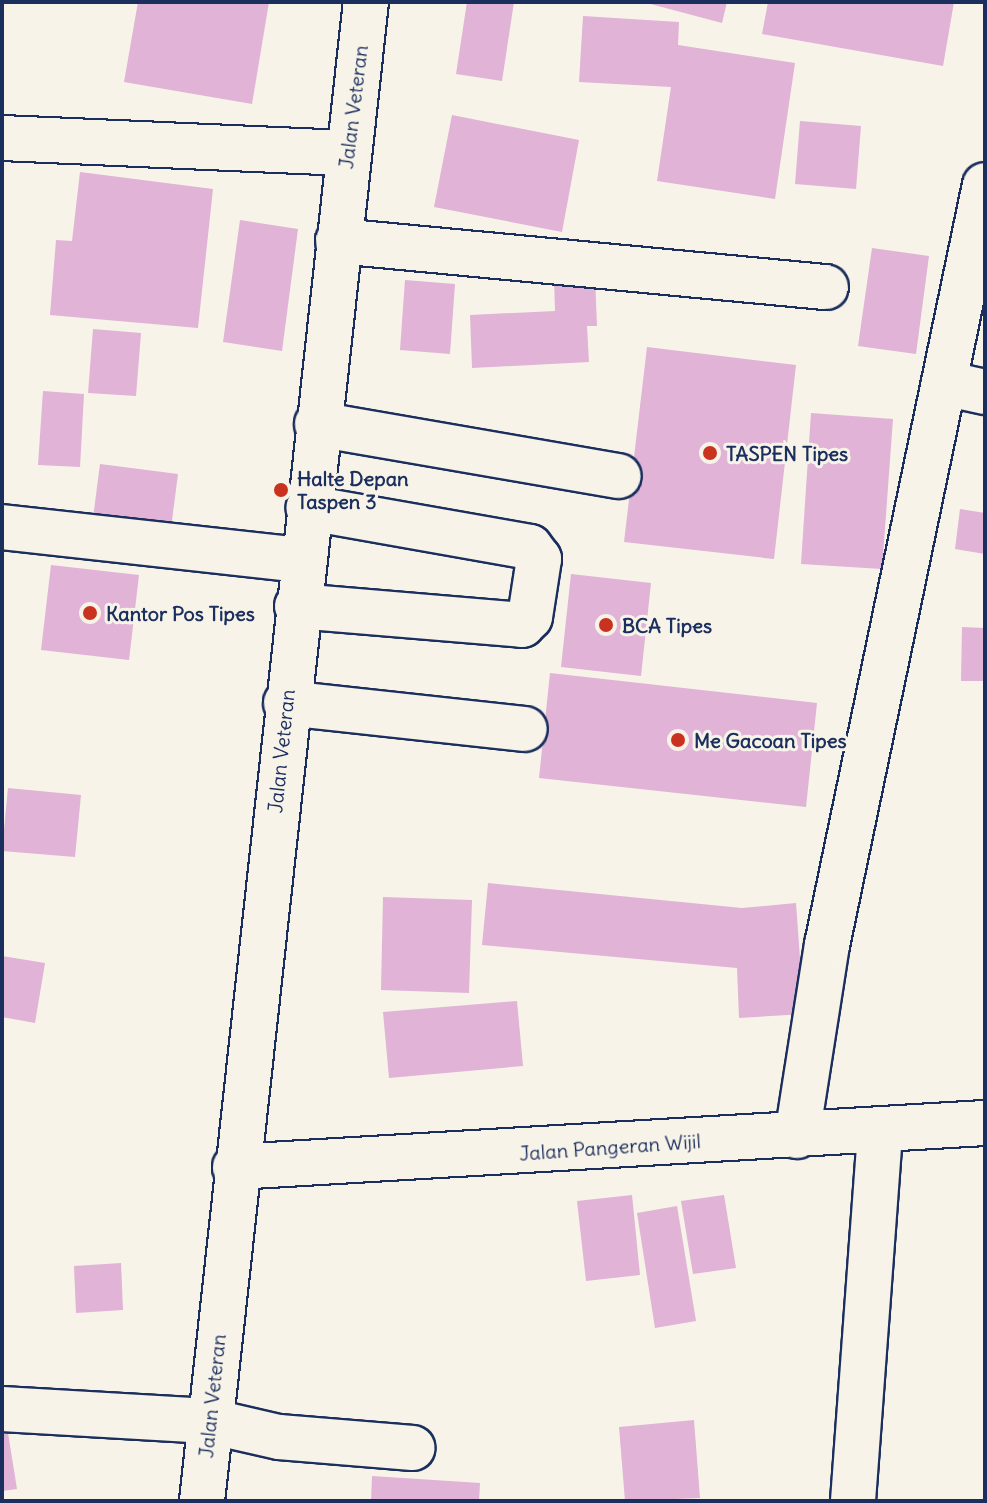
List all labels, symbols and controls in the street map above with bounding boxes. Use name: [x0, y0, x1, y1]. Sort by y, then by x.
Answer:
street label: Jalan Veteran: [334, 44, 372, 170]
place label: TASPEN Tipes: [726, 441, 848, 465]
marker: TASPEN Tipes: [701, 444, 719, 462]
place label: Halte Depan Taspen 3: [297, 466, 409, 513]
marker: Halte Depan Taspen 3: [272, 481, 290, 499]
place label: Kantor Pos Tipes: [106, 601, 255, 625]
marker: Kantor Pos Tipes: [81, 604, 99, 622]
place label: BCA Tipes: [622, 613, 712, 637]
marker: BCA Tipes: [597, 616, 615, 634]
street label: Jalan Veteran: [263, 688, 299, 814]
place label: Me Gacoan Tipes: [694, 728, 847, 752]
marker: Me Gacoan Tipes: [669, 731, 687, 749]
street label: Jalan Pangeran Wijil: [518, 1129, 702, 1165]
street label: Jalan Veteran: [194, 1333, 230, 1459]

